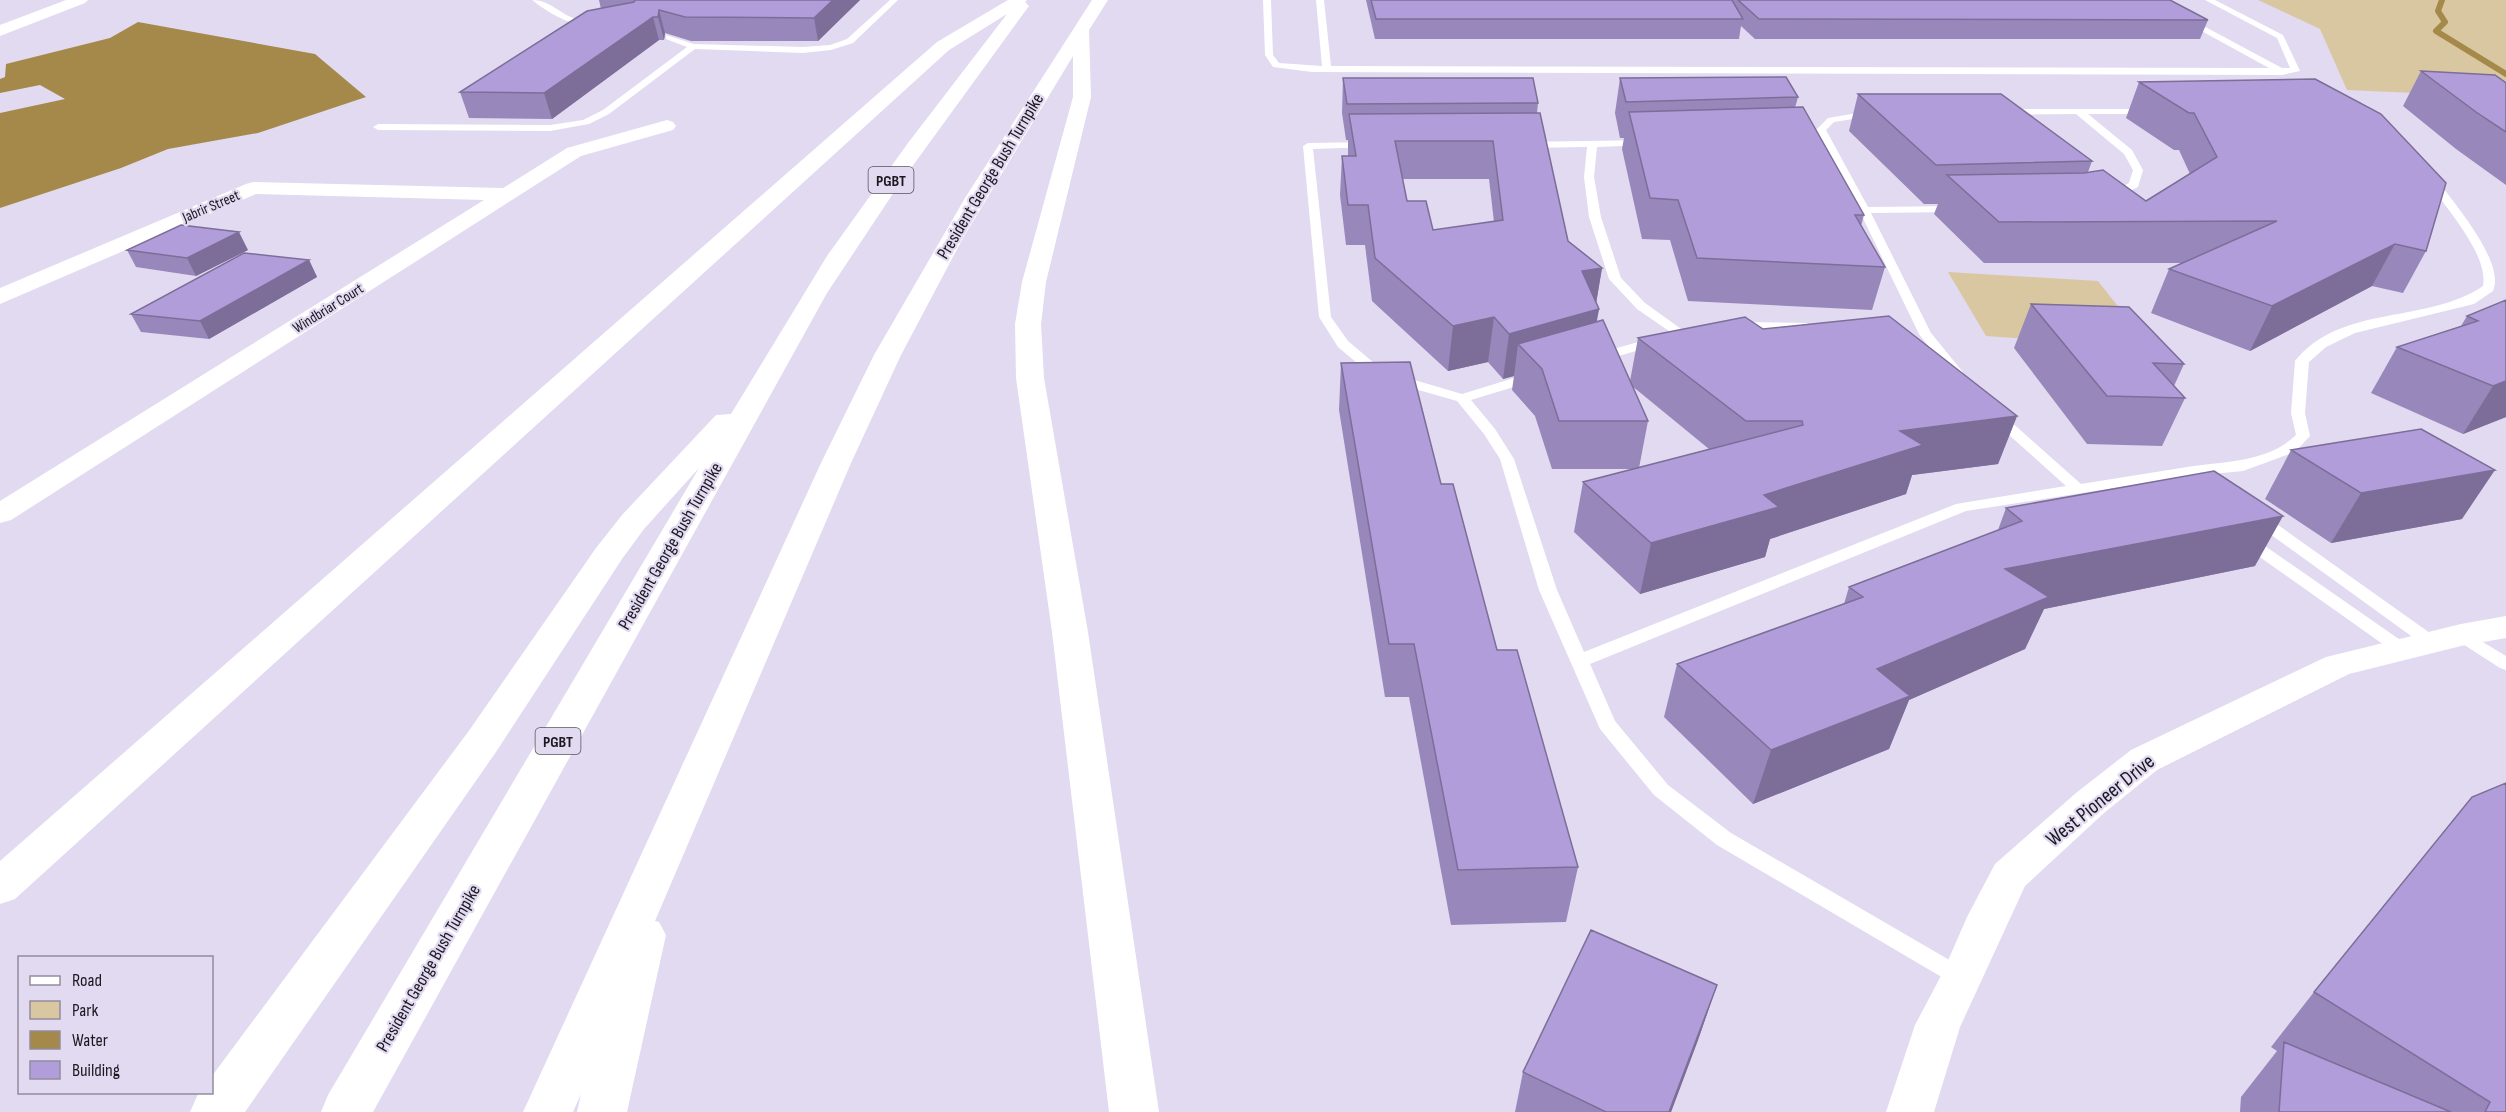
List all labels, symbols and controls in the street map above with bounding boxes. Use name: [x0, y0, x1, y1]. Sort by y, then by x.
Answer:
street label: President George Bush Turnpike: [933, 90, 1048, 263]
road number: PGBT: [868, 167, 914, 193]
street label: Jabrir Street: [179, 186, 243, 227]
street label: Windbriar Court: [289, 279, 367, 338]
street label: President George Bush Turnpike: [614, 459, 727, 634]
road number: PGBT: [536, 728, 580, 754]
street label: West Pioneer Drive: [2041, 749, 2160, 852]
street label: President George Bush Turnpike: [372, 881, 485, 1056]
legend: [18, 956, 213, 1094]
text: Road: [72, 970, 102, 991]
text: Park: [72, 1000, 98, 1021]
text: Water: [72, 1030, 108, 1051]
text: Building: [72, 1060, 120, 1081]

